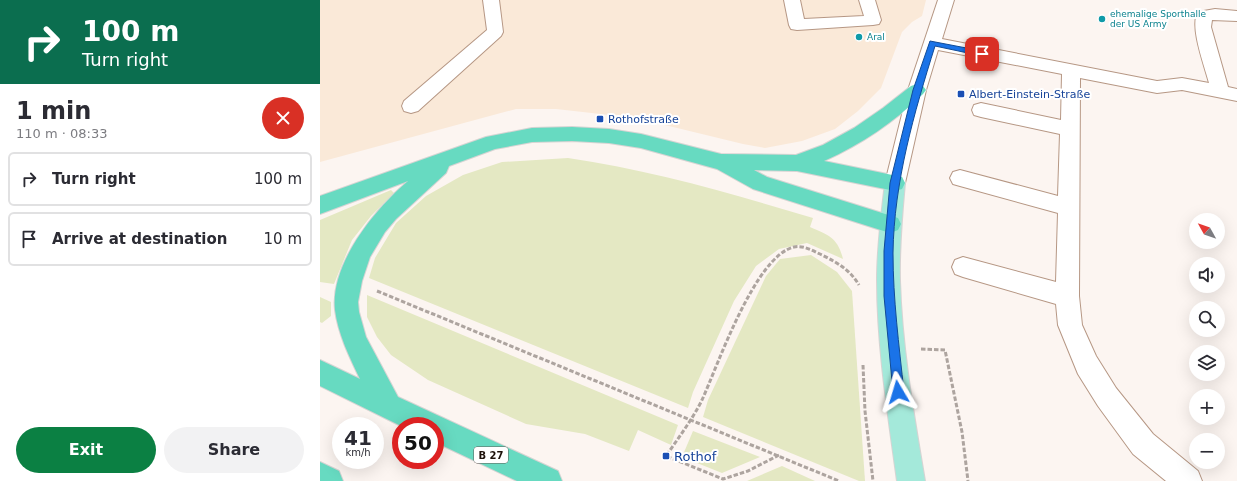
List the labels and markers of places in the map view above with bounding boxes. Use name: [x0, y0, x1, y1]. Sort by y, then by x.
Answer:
place label: ehemalige Sporthalle der US Army: [1110, 9, 1207, 29]
marker: ehemalige Sporthalle der US Army: [1097, 14, 1107, 24]
marker: Aral: [854, 32, 864, 42]
place label: Aral: [867, 32, 885, 42]
pin: [965, 37, 999, 71]
place label: Albert-Einstein-Straße: [969, 88, 1090, 101]
marker: Albert-Einstein-Straße: [956, 89, 966, 99]
place label: Rothofstraße: [608, 113, 679, 126]
marker: Rothofstraße: [595, 114, 605, 124]
place label: Rothof: [674, 449, 717, 464]
marker: Rothof: [661, 451, 671, 461]

